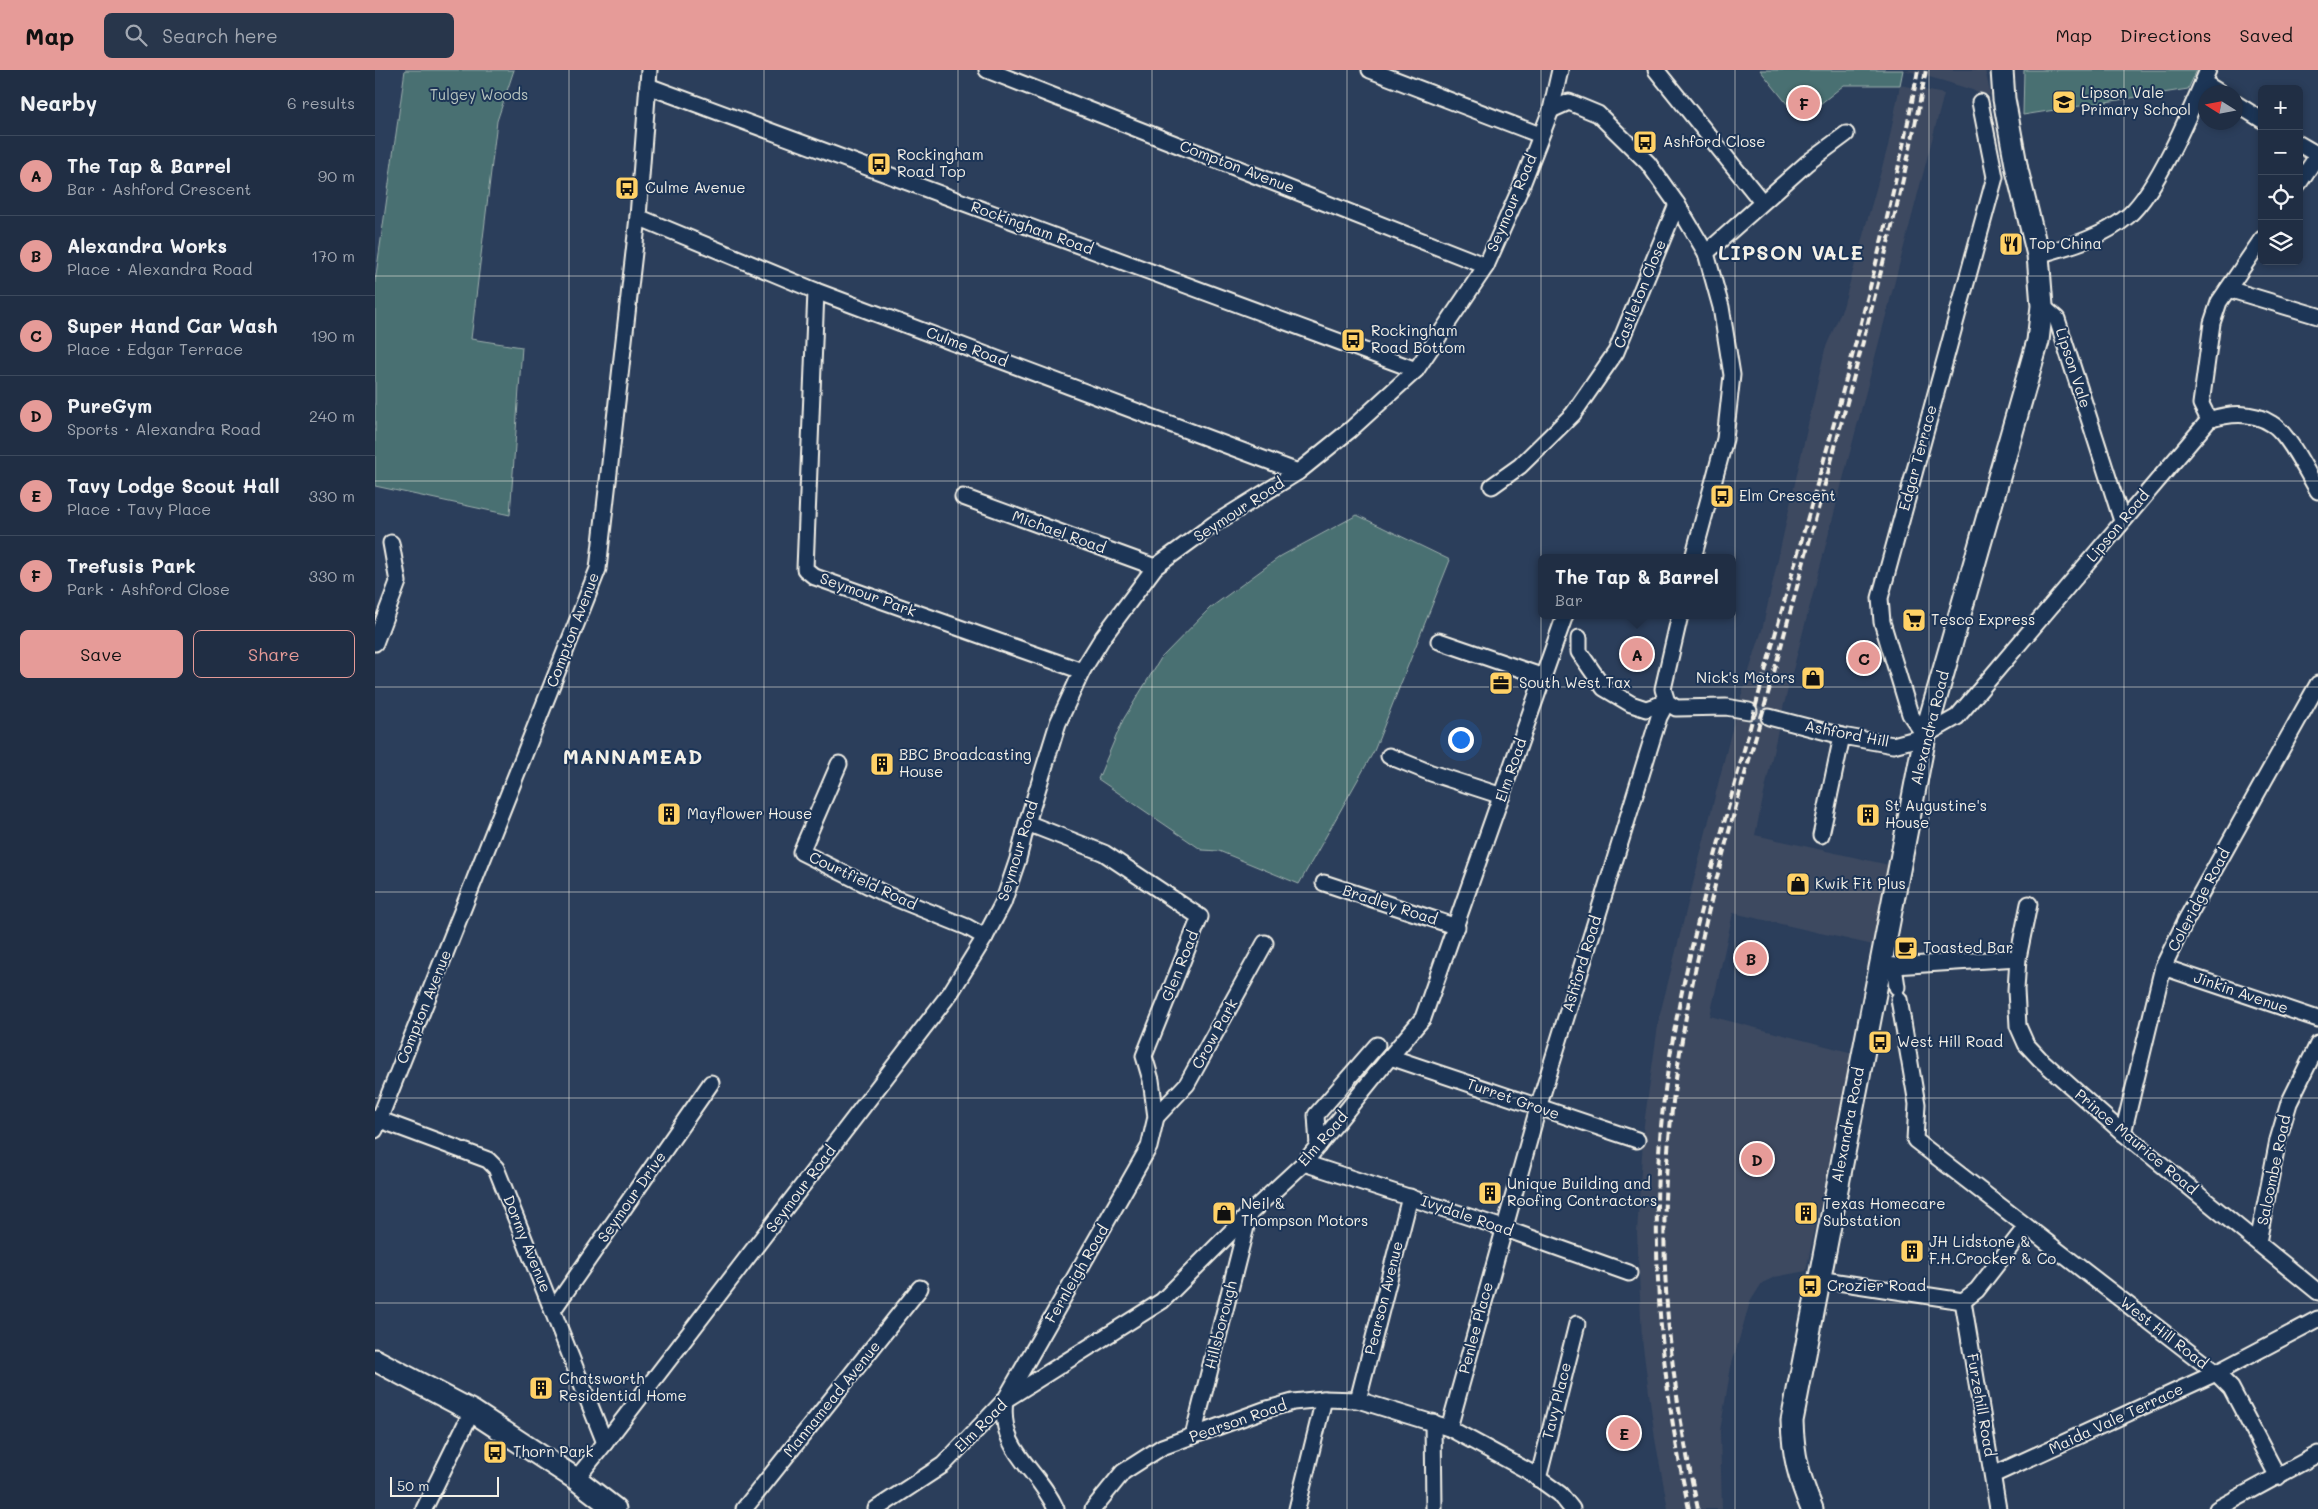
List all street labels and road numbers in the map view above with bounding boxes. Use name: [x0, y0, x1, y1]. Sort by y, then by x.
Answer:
street label: Compton Avenue: [1177, 135, 1298, 197]
street label: Seymour Road: [1481, 151, 1541, 255]
street label: Rockingham Road: [968, 196, 1096, 258]
street label: Castleton Close: [1608, 236, 1670, 351]
street label: Culme Road: [924, 321, 1011, 371]
street label: Lipson Vale: [2052, 325, 2096, 410]
street label: Edgar Terrace: [1893, 403, 1941, 513]
street label: Seymour Road: [1189, 472, 1288, 546]
street label: Lipson Road: [2081, 485, 2153, 566]
street label: Michael Road: [1010, 505, 1109, 557]
street label: Seymour Park: [817, 567, 919, 621]
street label: Compton Avenue: [541, 569, 603, 690]
street label: Alexandra Road: [1905, 668, 1953, 787]
street label: Ashford Hill: [1803, 715, 1891, 751]
street label: Elm Road: [1490, 735, 1530, 804]
street label: Seymour Road: [992, 798, 1042, 904]
street label: Coleridge Road: [2162, 844, 2234, 955]
street label: Courtfield Road: [806, 846, 921, 914]
street label: Bradley Road: [1340, 879, 1440, 929]
street label: Ashford Road: [1557, 913, 1605, 1014]
street label: Glen Road: [1156, 927, 1202, 1004]
street label: Compton Avenue: [391, 947, 455, 1067]
street label: Jinkin Avenue: [2191, 967, 2291, 1018]
street label: Crow Park: [1187, 995, 1242, 1072]
street label: Alexandra Road: [1826, 1065, 1868, 1184]
street label: Turret Grove: [1464, 1073, 1562, 1123]
street label: Prince Maurice Road: [2071, 1084, 2202, 1199]
street label: Elm Road: [1293, 1107, 1352, 1170]
street label: Salcombe Road: [2252, 1113, 2294, 1227]
street label: Seymour Road: [761, 1141, 840, 1236]
street label: Seymour Drive: [592, 1147, 670, 1246]
street label: Ivydale Road: [1418, 1190, 1516, 1240]
street label: Dormy Avenue: [499, 1192, 557, 1295]
street label: Fernleigh Road: [1040, 1221, 1112, 1326]
street label: Pearson Avenue: [1359, 1239, 1407, 1357]
street label: Hillsborough: [1199, 1279, 1241, 1371]
street label: Penlee Place: [1453, 1280, 1497, 1376]
street label: West Hill Road: [2117, 1292, 2213, 1373]
street label: Mannamead Avenue: [778, 1336, 884, 1461]
street label: Furzehill Road: [1963, 1352, 2001, 1458]
street label: Tavy Place: [1537, 1360, 1575, 1441]
street label: Maida Vale Terrace: [2045, 1378, 2186, 1458]
street label: Pearson Road: [1186, 1394, 1289, 1446]
street label: Elm Road: [950, 1395, 1011, 1456]

